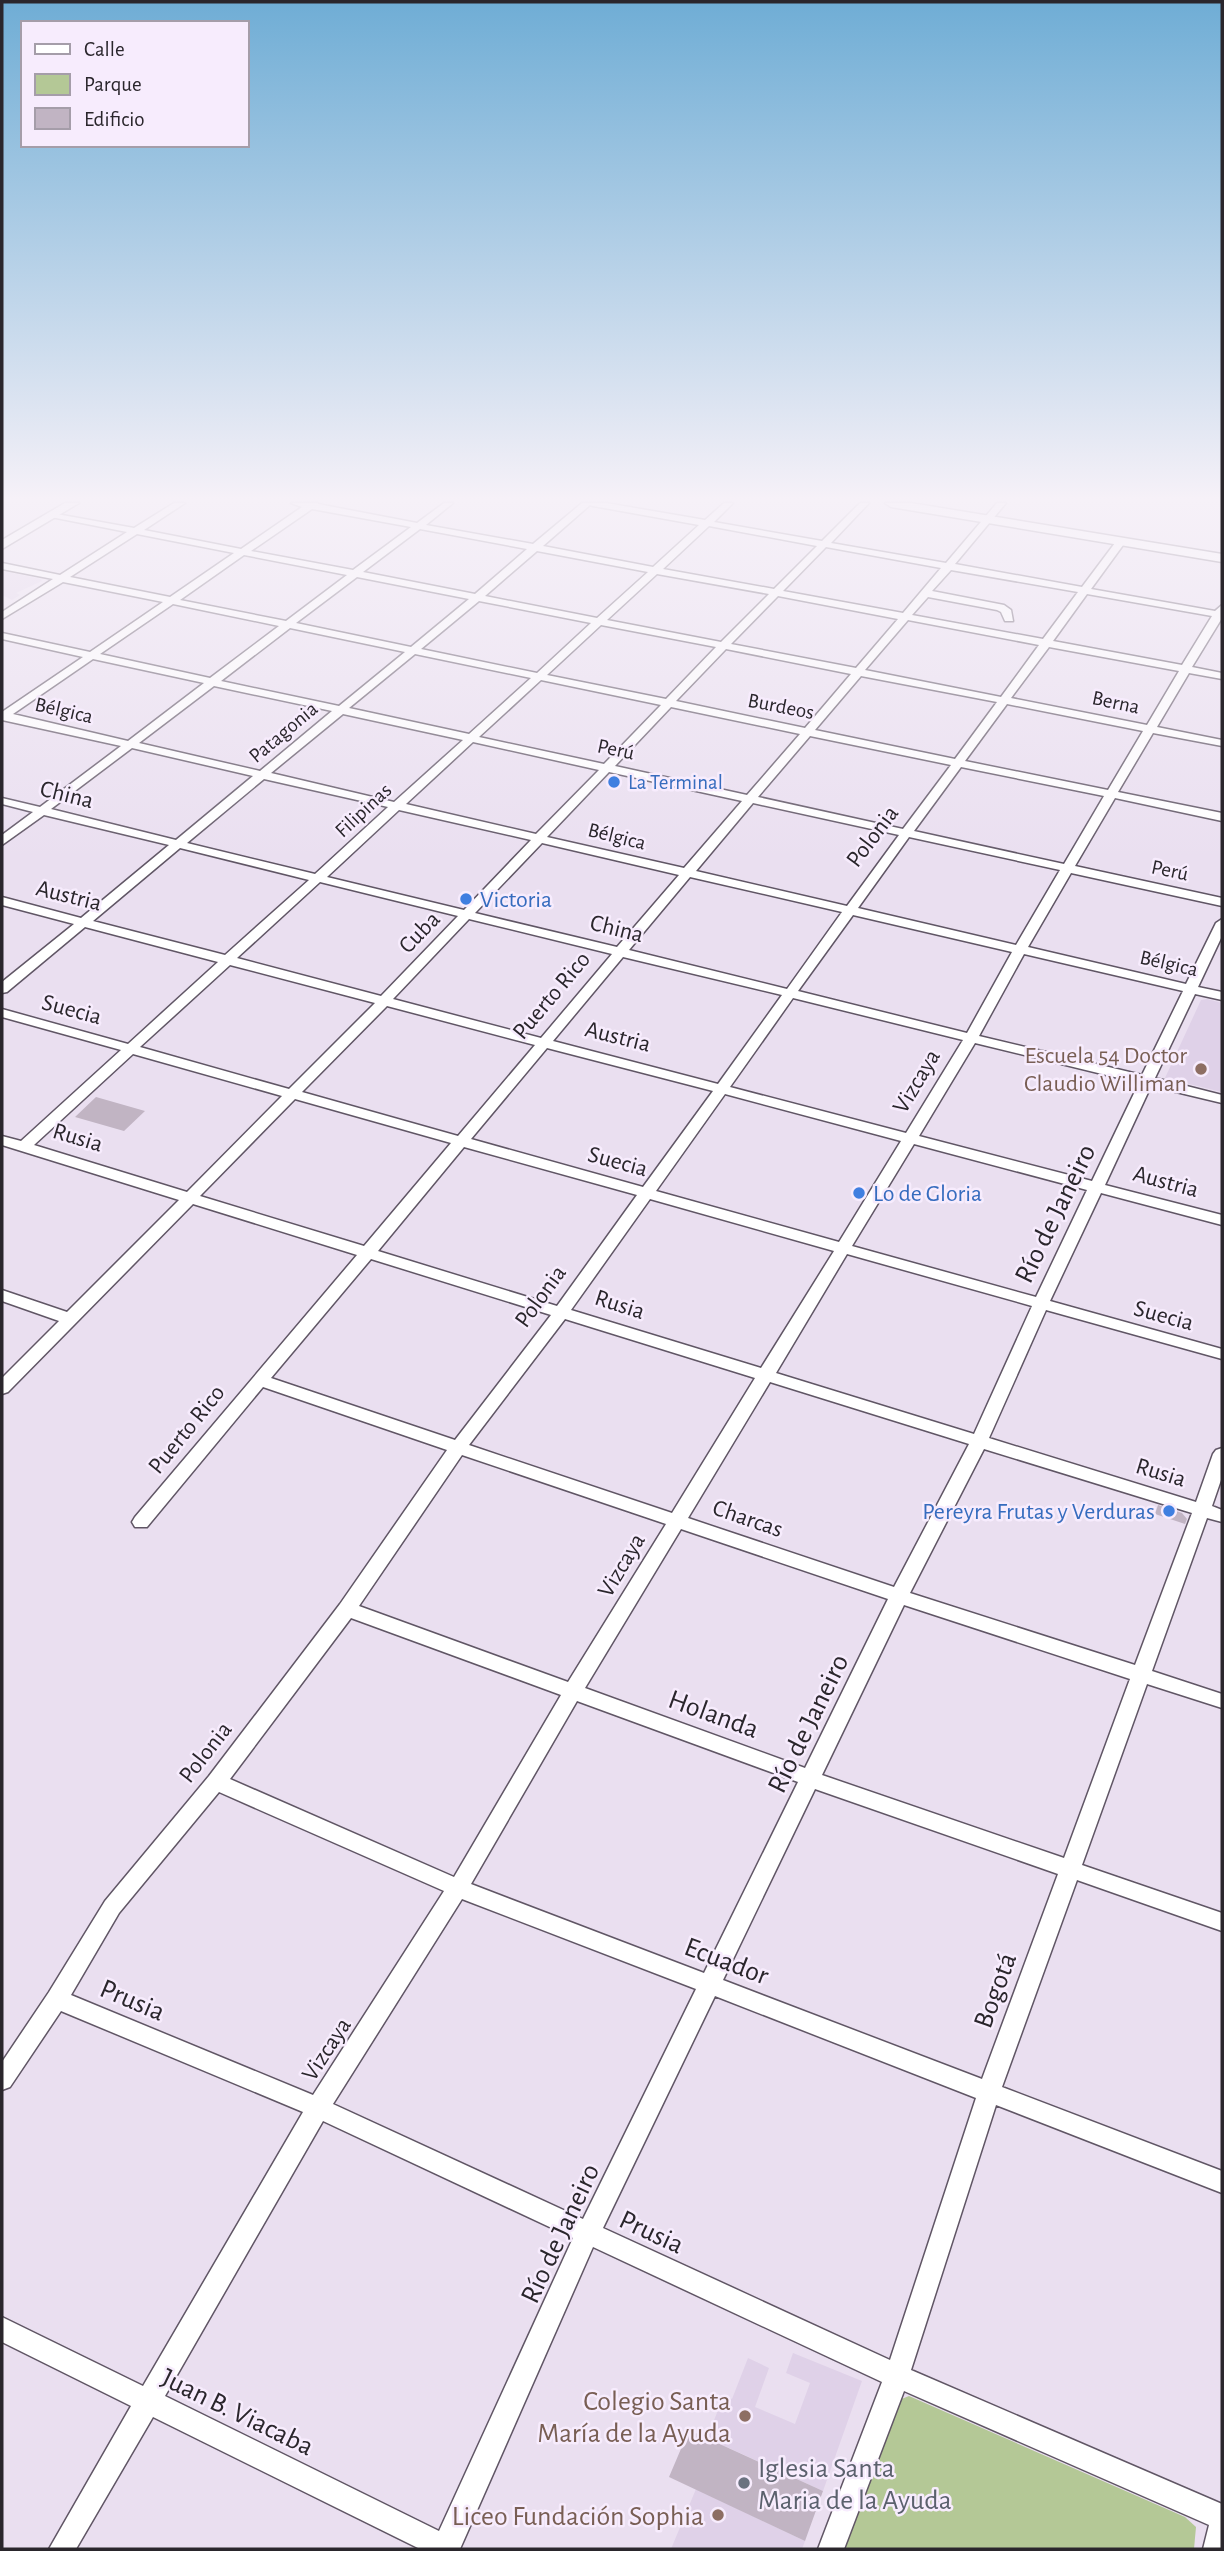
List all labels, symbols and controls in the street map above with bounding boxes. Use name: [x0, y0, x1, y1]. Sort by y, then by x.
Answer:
legend: [21, 21, 248, 147]
text: Calle: [84, 39, 125, 60]
text: Parque: [84, 74, 142, 95]
text: Edificio: [84, 109, 145, 130]
street label: Berna: [1090, 687, 1142, 718]
street label: Burdeos: [746, 690, 816, 723]
street label: Bélgica: [33, 694, 95, 727]
street label: Patagonia: [245, 698, 322, 767]
street label: Perú: [596, 735, 637, 764]
place label: La Terminal: [628, 772, 723, 793]
marker: La Terminal: [606, 774, 622, 790]
street label: China: [38, 777, 96, 813]
street label: Filipinas: [331, 779, 396, 841]
street label: Polonia: [842, 801, 903, 872]
street label: Bélgica: [586, 819, 648, 854]
street label: Perú: [1150, 856, 1191, 885]
street label: Austria: [33, 876, 104, 916]
place label: Victoria: [480, 888, 552, 912]
marker: Victoria: [458, 891, 474, 907]
street label: Cuba: [394, 907, 445, 958]
street label: China: [588, 911, 646, 947]
street label: Puerto Rico: [508, 947, 595, 1044]
street label: Bélgica: [1138, 947, 1200, 980]
street label: Suecia: [39, 991, 104, 1029]
street label: Austria: [582, 1017, 653, 1057]
place label: Escuela 54 Doctor Claudio Williman: [1024, 1044, 1187, 1096]
street label: Vizcaya: [889, 1045, 945, 1118]
marker: Escuela 54 Doctor Claudio Williman: [1193, 1061, 1209, 1077]
street label: Rusia: [50, 1119, 106, 1157]
street label: Río de Janeiro: [1010, 1140, 1101, 1288]
street label: Suecia: [585, 1143, 650, 1181]
street label: Austria: [1130, 1162, 1201, 1202]
place label: Lo de Gloria: [873, 1182, 982, 1206]
marker: Lo de Gloria: [851, 1185, 867, 1201]
street label: Polonia: [511, 1261, 571, 1332]
street label: Rusia: [592, 1286, 648, 1324]
street label: Suecia: [1131, 1297, 1196, 1335]
street label: Puerto Rico: [144, 1381, 230, 1479]
street label: Rusia: [1133, 1454, 1189, 1492]
street label: Charcas: [709, 1496, 786, 1542]
place label: Pereyra Frutas y Verduras: [922, 1500, 1155, 1524]
marker: Pereyra Frutas y Verduras: [1161, 1503, 1177, 1519]
street label: Vizcaya: [594, 1529, 650, 1602]
street label: Río de Janeiro: [763, 1650, 854, 1798]
street label: Holanda: [664, 1686, 762, 1744]
street label: Polonia: [175, 1718, 237, 1788]
street label: Ecuador: [680, 1933, 772, 1991]
street label: Bogotá: [969, 1949, 1022, 2032]
street label: Prusia: [96, 1975, 169, 2027]
street label: Vizcaya: [298, 2014, 356, 2085]
street label: Río de Janeiro: [516, 2160, 605, 2308]
street label: Prusia: [615, 2206, 688, 2260]
street label: Juan B. Viacaba: [157, 2364, 318, 2462]
place label: Colegio Santa María de la Ayuda: [537, 2388, 731, 2448]
marker: Colegio Santa María de la Ayuda: [737, 2408, 753, 2424]
place label: Iglesia Santa Maria de la Ayuda: [758, 2455, 952, 2515]
marker: Iglesia Santa Maria de la Ayuda: [736, 2475, 752, 2491]
place label: Liceo Fundación Sophia: [452, 2503, 704, 2531]
marker: Liceo Fundación Sophia: [710, 2507, 726, 2523]

